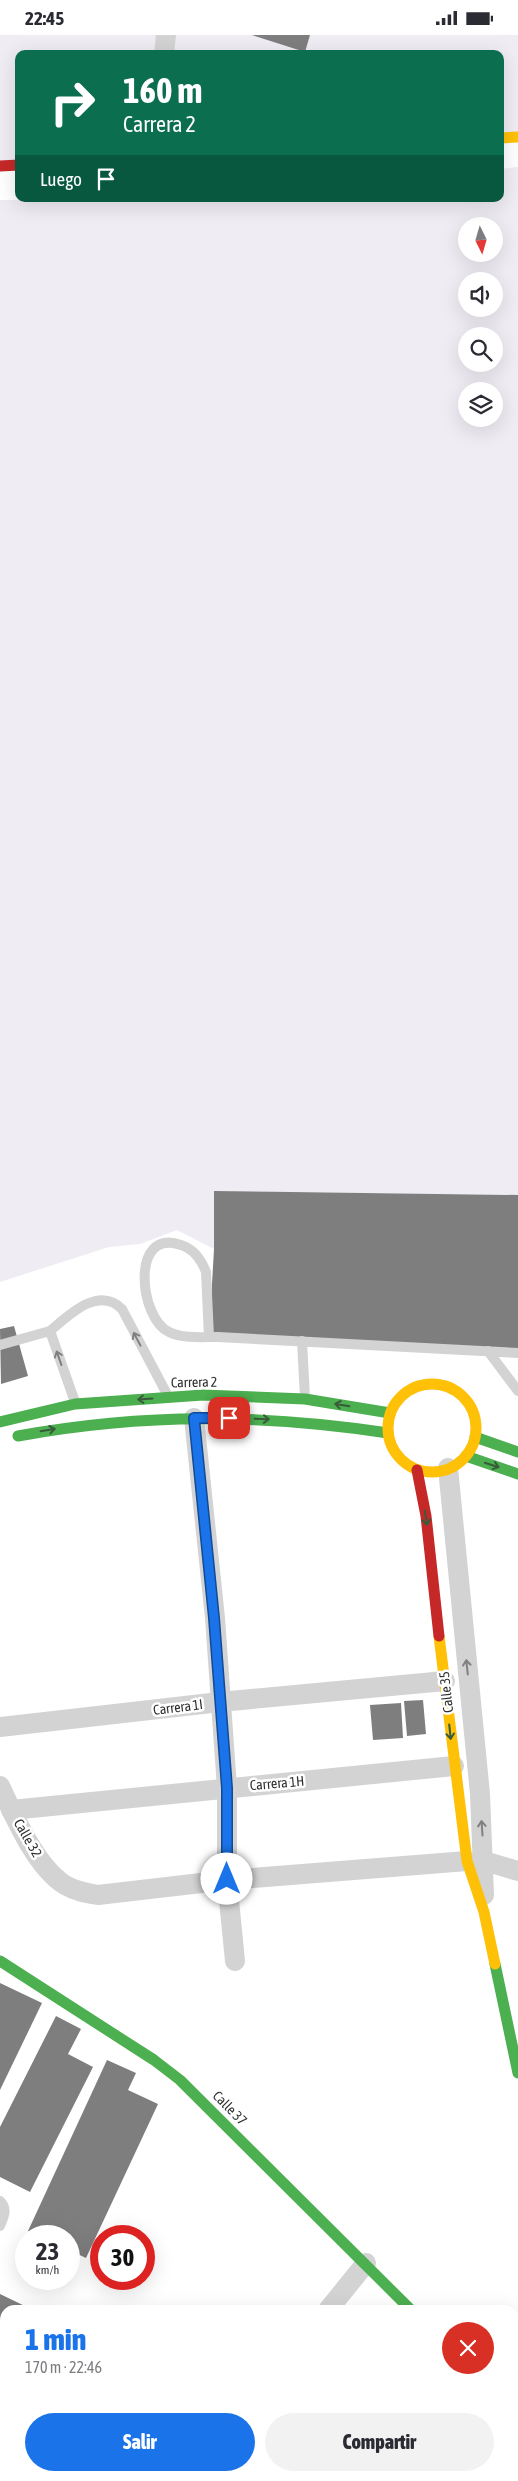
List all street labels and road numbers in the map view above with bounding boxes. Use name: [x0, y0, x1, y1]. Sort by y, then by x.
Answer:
street label: Carrera 2: [171, 1374, 217, 1390]
street label: Calle 35: [436, 1671, 456, 1713]
street label: Carrera 1I: [152, 1696, 204, 1718]
street label: Carrera 1H: [249, 1773, 305, 1793]
street label: Calle 32: [11, 1816, 45, 1860]
street label: Calle 37: [210, 2088, 250, 2128]

